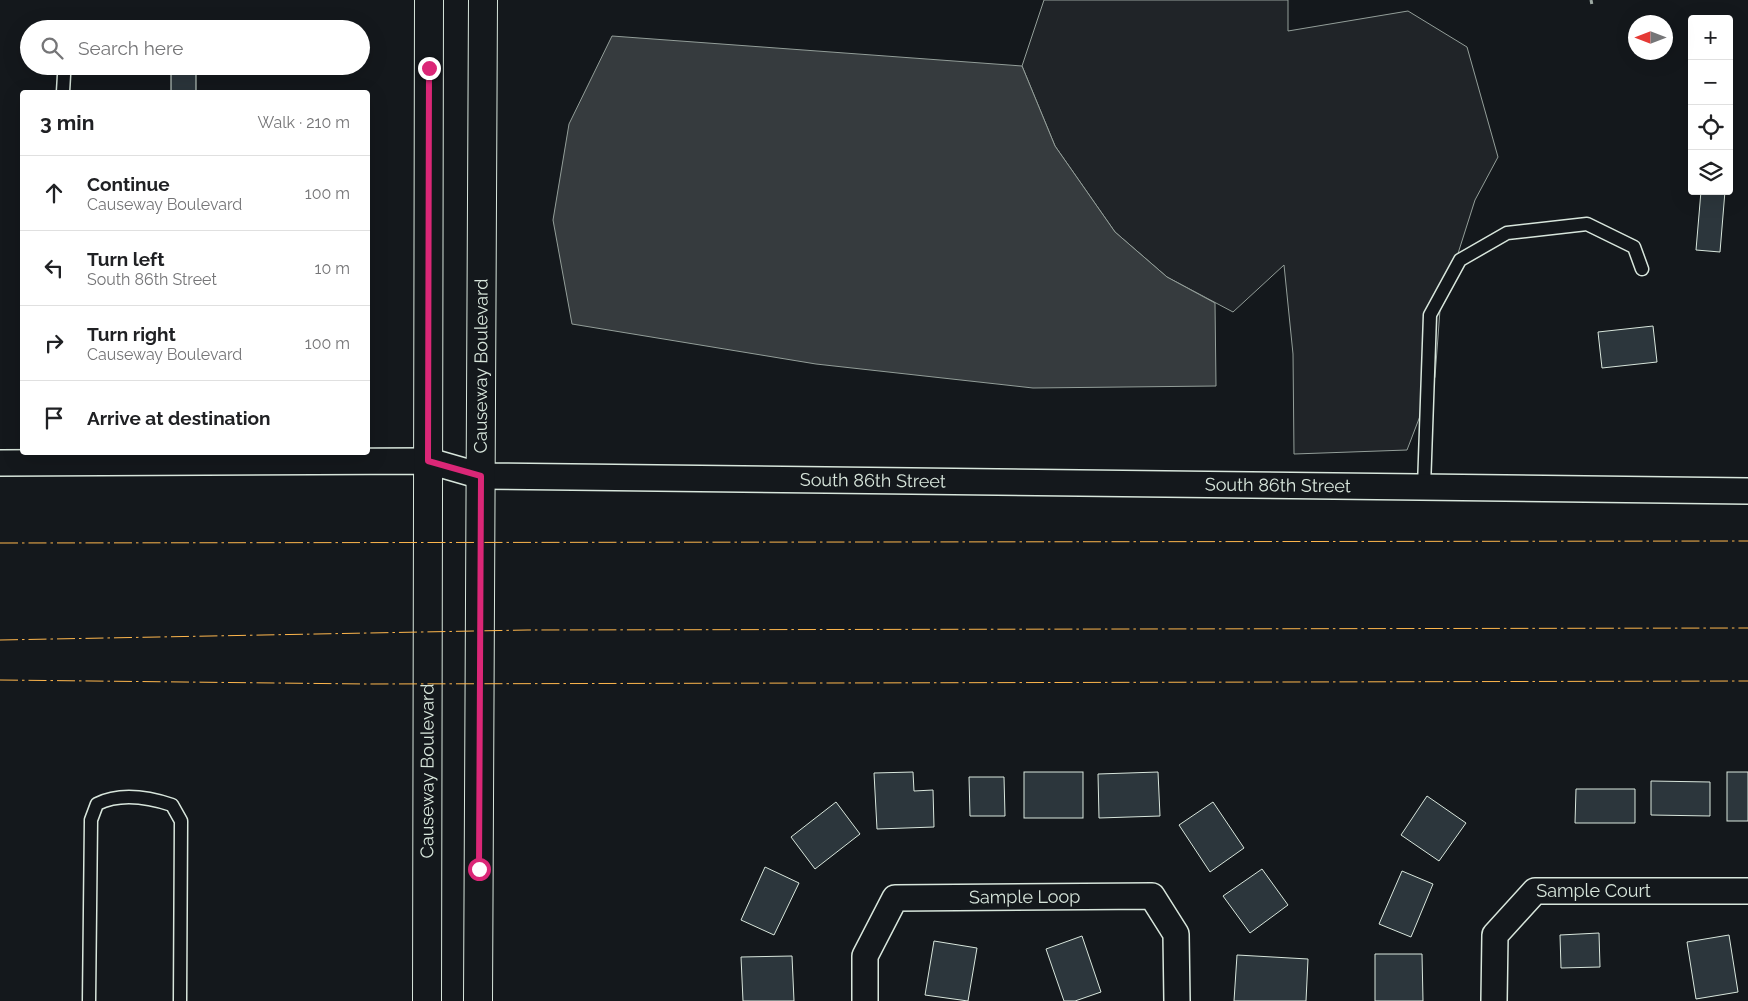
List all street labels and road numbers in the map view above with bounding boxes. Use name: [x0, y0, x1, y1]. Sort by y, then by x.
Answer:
street label: Causeway Boulevard: [470, 279, 492, 453]
street label: South 86th Street: [800, 469, 946, 492]
street label: South 86th Street: [1205, 474, 1351, 496]
street label: Causeway Boulevard: [416, 684, 438, 858]
street label: Sample Court: [1536, 880, 1651, 901]
street label: Sample Loop: [969, 886, 1080, 907]

